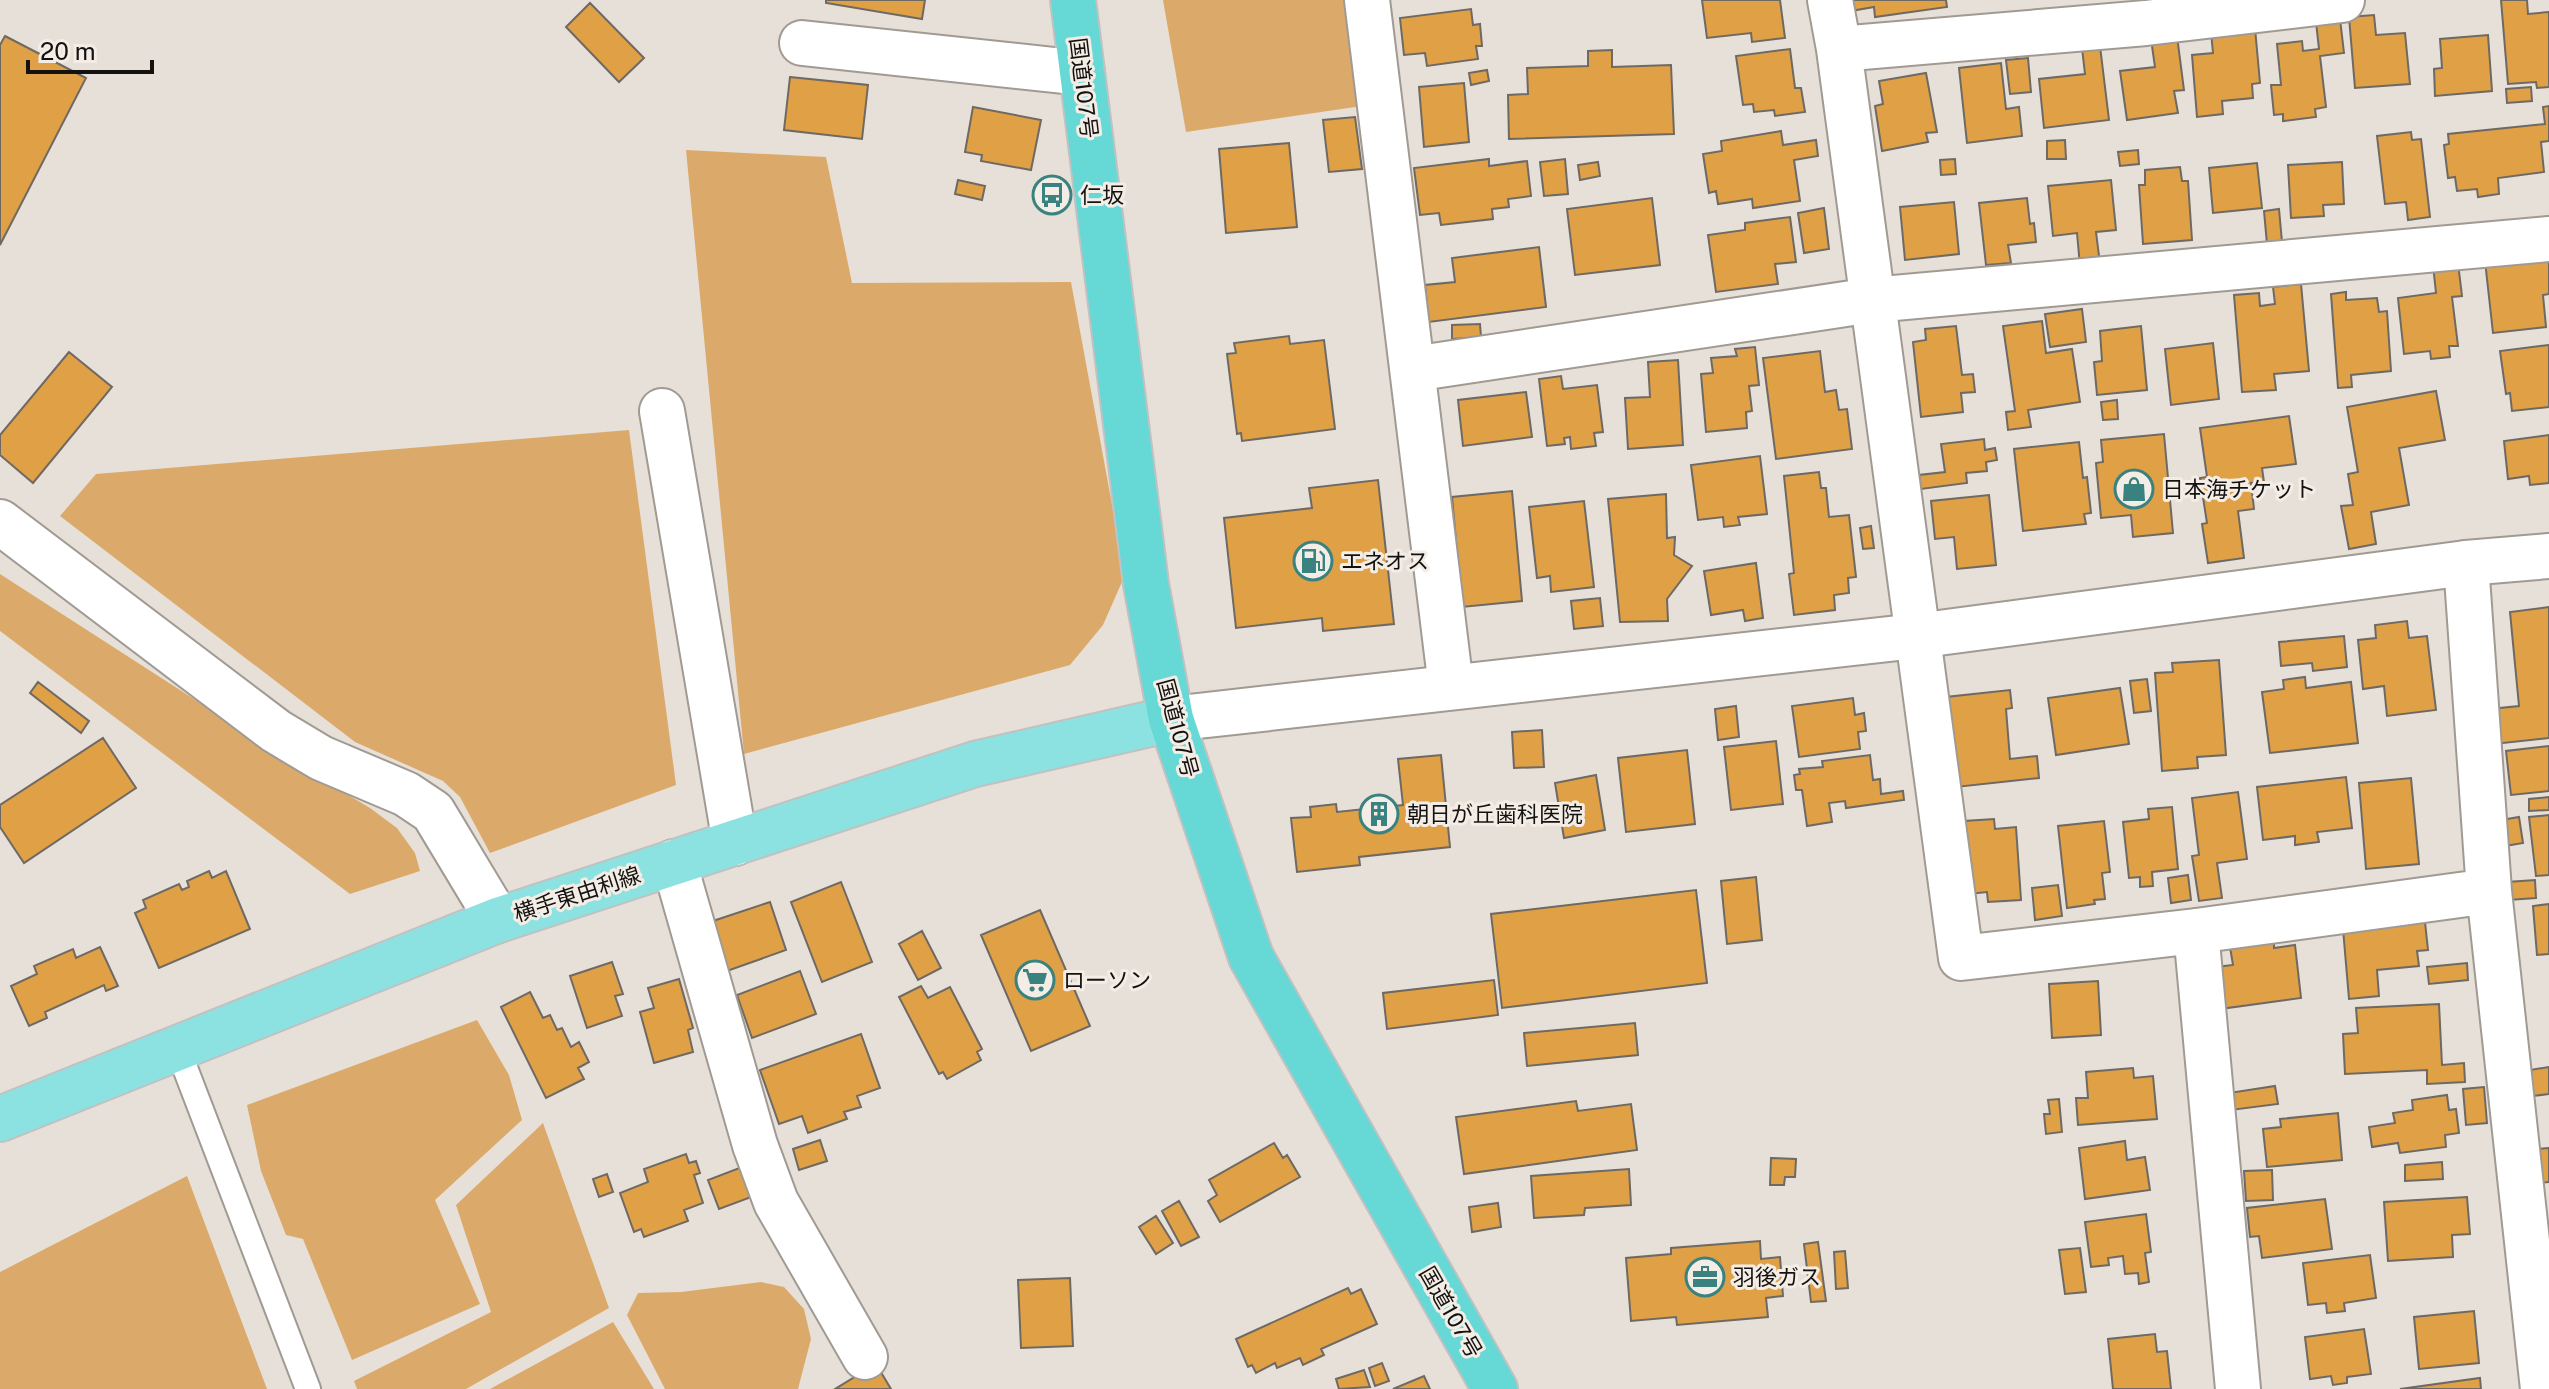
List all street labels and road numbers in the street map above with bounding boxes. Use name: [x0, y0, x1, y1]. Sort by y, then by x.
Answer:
street label: 国道107号: [1065, 36, 1103, 140]
street label: 国道107号: [1152, 676, 1204, 780]
street label: 横手東由利線: [510, 861, 644, 927]
street label: 国道107号: [1414, 1262, 1488, 1362]

